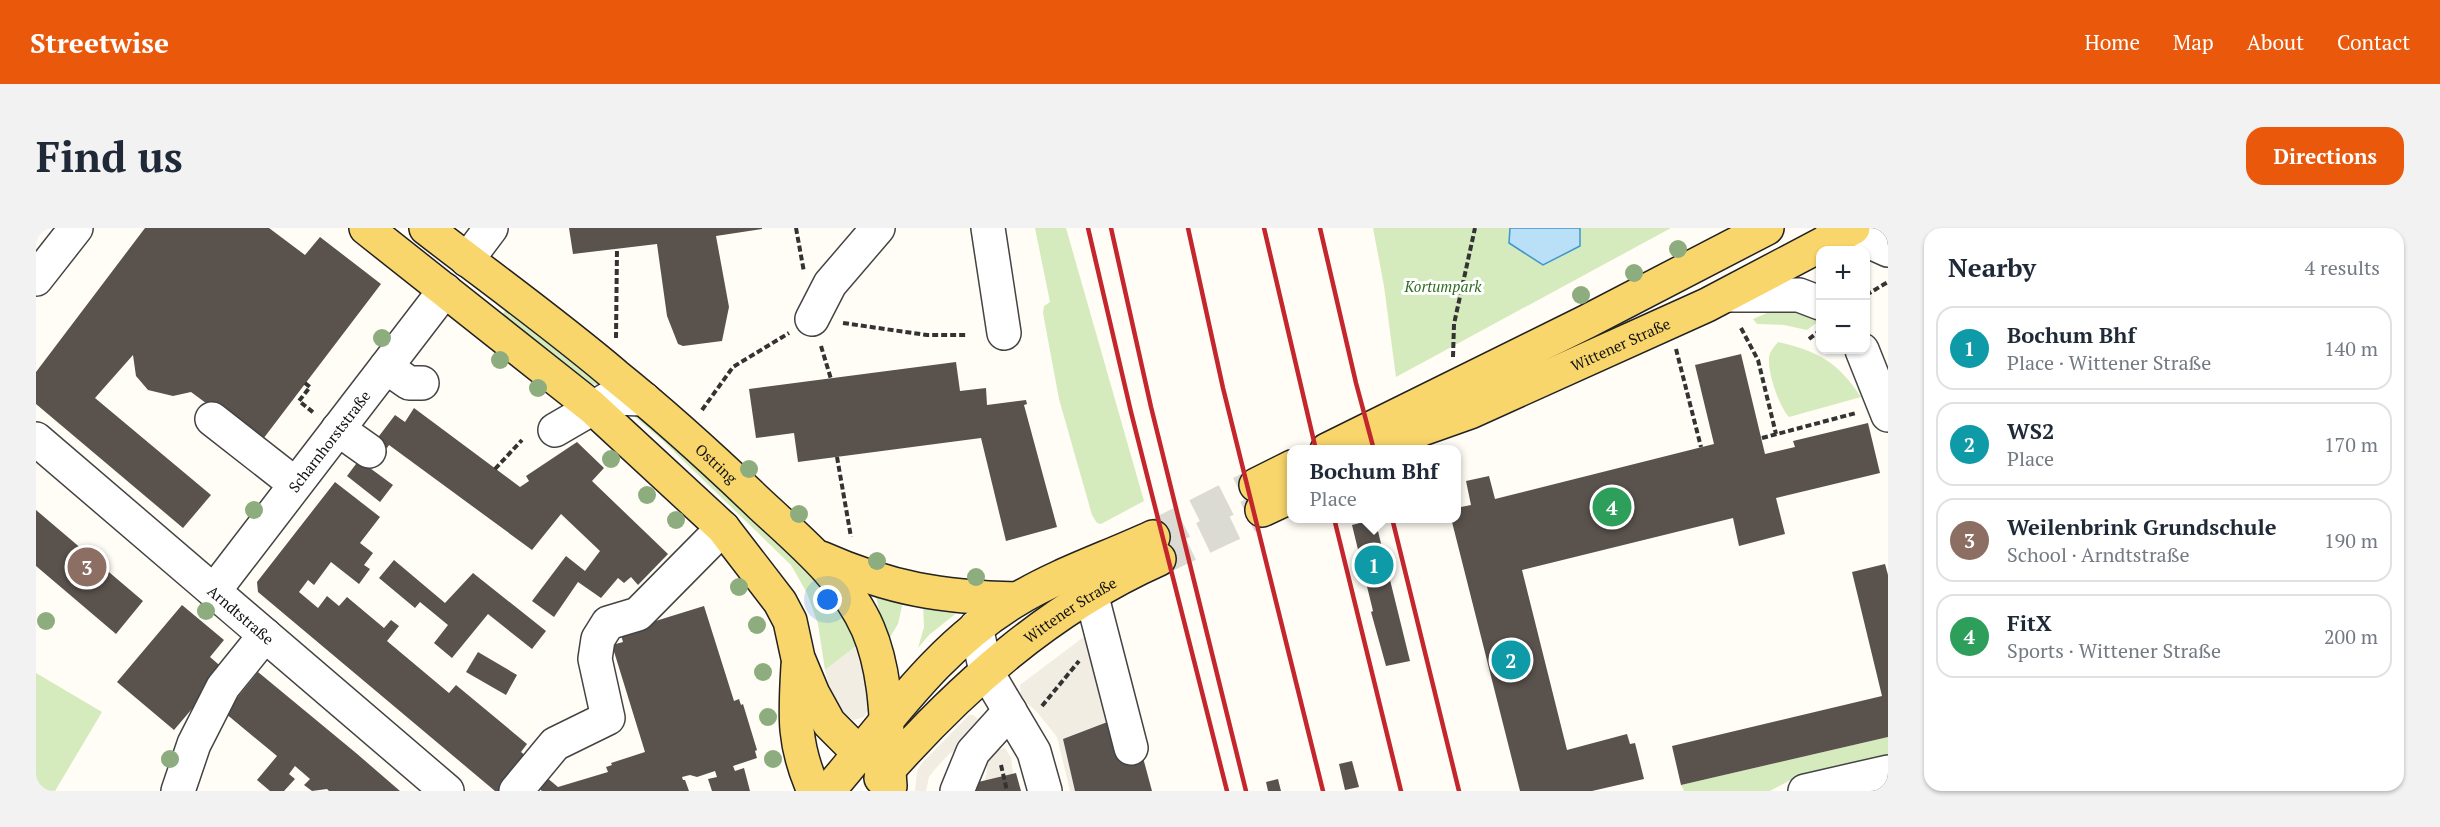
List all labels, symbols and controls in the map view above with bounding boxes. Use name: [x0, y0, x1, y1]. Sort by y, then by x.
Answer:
text: Streetwise: [30, 24, 169, 61]
text: Home: [2084, 28, 2140, 56]
text: Map: [2173, 28, 2214, 56]
text: About: [2247, 28, 2304, 56]
text: Contact: [2337, 28, 2410, 56]
button: Directions: [2246, 127, 2404, 185]
text: Find us: [36, 128, 183, 184]
map controls: [1816, 246, 1870, 354]
button: +: [1816, 246, 1870, 300]
text: Nearby: [1948, 250, 2036, 284]
text: 4 results: [2305, 254, 2380, 281]
park label: Kortumpark: [1404, 276, 1482, 296]
button: −: [1816, 300, 1870, 354]
street label: Wittener Straße: [1567, 313, 1673, 375]
text: Bochum Bhf: [2007, 320, 2136, 349]
text: 1: [1964, 335, 1975, 362]
text: 140 m: [2324, 335, 2378, 362]
text: Place · Wittener Straße: [2007, 349, 2211, 376]
street label: Scharnhorststraße: [284, 386, 375, 496]
text: WS2: [2007, 416, 2054, 445]
text: 2: [1964, 431, 1975, 458]
text: 170 m: [2324, 431, 2378, 458]
street label: Ostring: [691, 439, 743, 488]
popup: [1287, 445, 1461, 523]
text: Place: [2007, 445, 2054, 472]
text: Bochum Bhf: [1310, 456, 1438, 485]
pin: 4: [1592, 484, 1632, 530]
text: Place: [1310, 485, 1357, 512]
text: Weilenbrink Grundschule: [2007, 512, 2277, 541]
text: 3: [1964, 527, 1975, 554]
text: 190 m: [2324, 527, 2378, 554]
text: School · Arndtstraße: [2007, 541, 2189, 568]
pin: 1: [1354, 542, 1394, 588]
pin: 3: [68, 544, 106, 590]
street label: Wittener Straße: [1019, 572, 1120, 648]
street label: Arndtstraße: [204, 581, 278, 649]
your location: [813, 585, 842, 614]
text: FitX: [2007, 608, 2052, 637]
text: 4: [1964, 623, 1975, 650]
text: 200 m: [2324, 623, 2378, 650]
text: Sports · Wittener Straße: [2007, 637, 2221, 664]
pin: 2: [1492, 638, 1530, 682]

